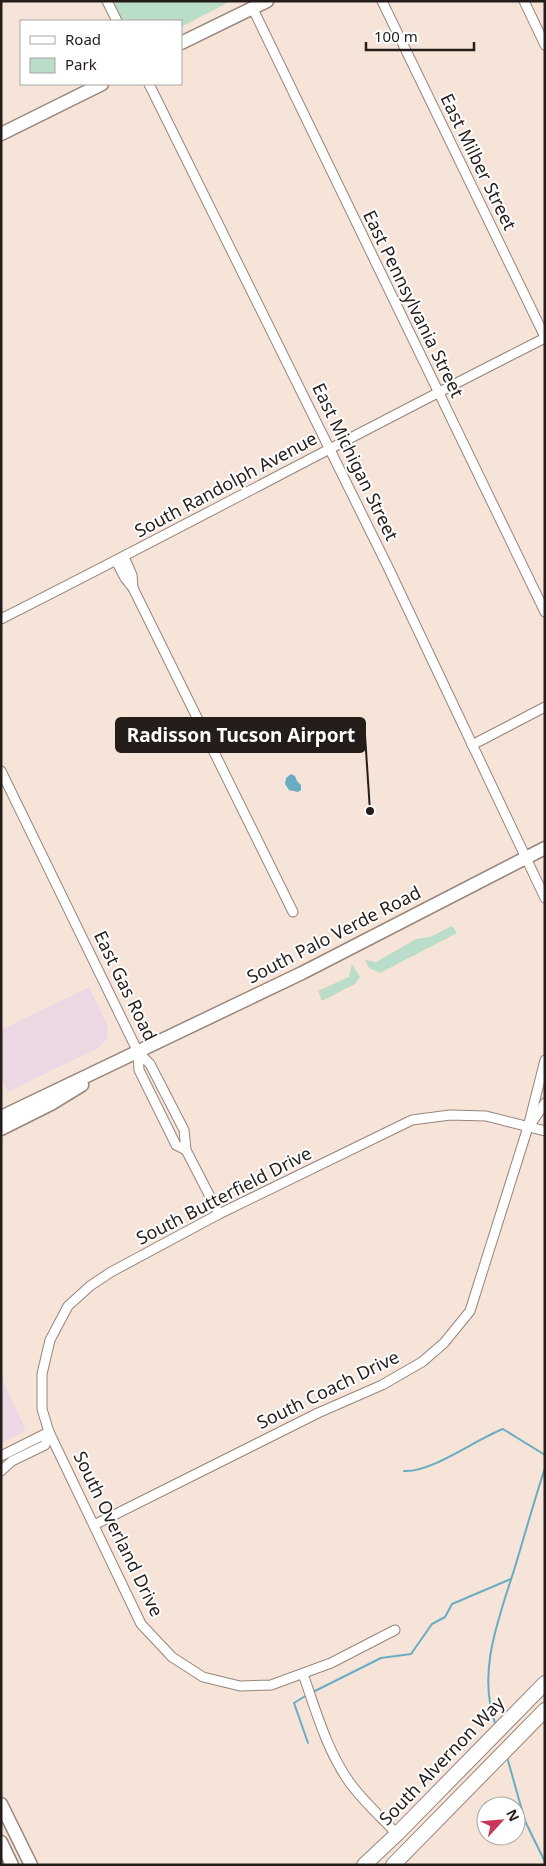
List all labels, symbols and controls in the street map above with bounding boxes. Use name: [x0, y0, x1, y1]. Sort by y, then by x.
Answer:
legend: [20, 20, 182, 85]
scale bar: [366, 20, 474, 52]
text: 100 m: [374, 26, 418, 46]
text: Road: [65, 29, 101, 49]
text: Park: [65, 54, 97, 74]
street label: East Milber Street: [435, 89, 523, 234]
street label: East Pennsylvania Street: [358, 206, 470, 402]
street label: East Michigan Street: [307, 379, 405, 545]
street label: South Randolph Avenue: [130, 426, 321, 542]
callout: Radisson Tucson Airport: [116, 718, 365, 752]
text: Radisson Tucson Airport: [127, 722, 355, 748]
street label: South Palo Verde Road: [242, 880, 425, 988]
street label: East Gas Road: [89, 927, 163, 1045]
street label: South Butterfield Drive: [132, 1140, 315, 1250]
street label: South Coach Drive: [252, 1344, 403, 1434]
street label: South Overland Drive: [68, 1447, 169, 1620]
street label: South Alvernon Way: [373, 1690, 510, 1830]
north arrow: [476, 1796, 526, 1846]
text: N: [502, 1806, 524, 1824]

